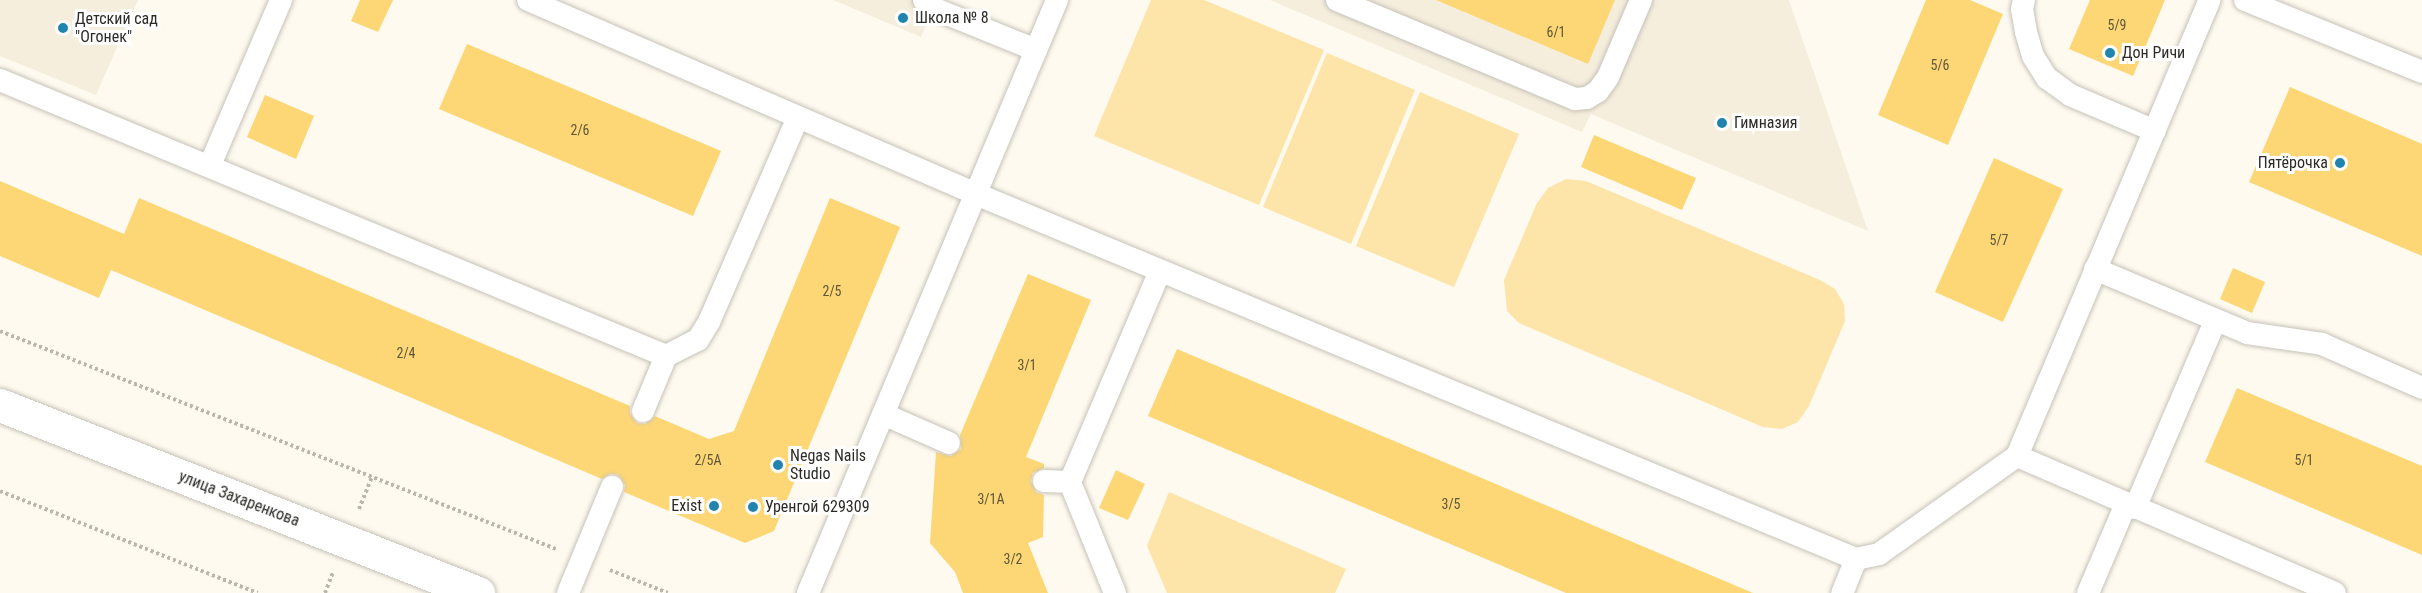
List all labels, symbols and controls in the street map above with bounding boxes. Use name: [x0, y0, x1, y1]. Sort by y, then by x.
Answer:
place label: Школа № 8: [915, 8, 989, 28]
place label: Детский сад "Огонек": [75, 9, 158, 47]
marker: Школа № 8: [896, 11, 910, 25]
house number: 5/9: [2107, 17, 2127, 33]
marker: Детский сад "Огонек": [56, 21, 70, 35]
house number: 6/1: [1546, 24, 1566, 40]
place label: Дон Ричи: [2122, 43, 2185, 63]
marker: Дон Ричи: [2103, 46, 2117, 60]
house number: 5/6: [1930, 57, 1950, 73]
place label: Гимназия: [1734, 113, 1798, 133]
marker: Гимназия: [1715, 116, 1729, 130]
house number: 2/6: [570, 122, 590, 138]
place label: Пятёрочка: [2258, 153, 2328, 173]
marker: Пятёрочка: [2333, 156, 2347, 170]
house number: 5/7: [1989, 232, 2009, 248]
house number: 2/5: [822, 283, 842, 299]
house number: 2/4: [396, 345, 416, 361]
house number: 3/1: [1017, 357, 1037, 373]
place label: Negas Nails Studio: [790, 446, 866, 484]
house number: 2/5А: [694, 452, 722, 468]
house number: 5/1: [2294, 452, 2314, 468]
marker: Negas Nails Studio: [771, 458, 785, 472]
street label: улица Захаренкова: [176, 467, 302, 531]
house number: 3/1А: [977, 491, 1005, 507]
place label: Exist: [671, 496, 702, 516]
house number: 3/5: [1441, 496, 1461, 512]
place label: Уренгой 629309: [765, 497, 870, 517]
marker: Exist: [707, 499, 721, 513]
marker: Уренгой 629309: [746, 500, 760, 514]
house number: 3/2: [1003, 551, 1023, 567]

